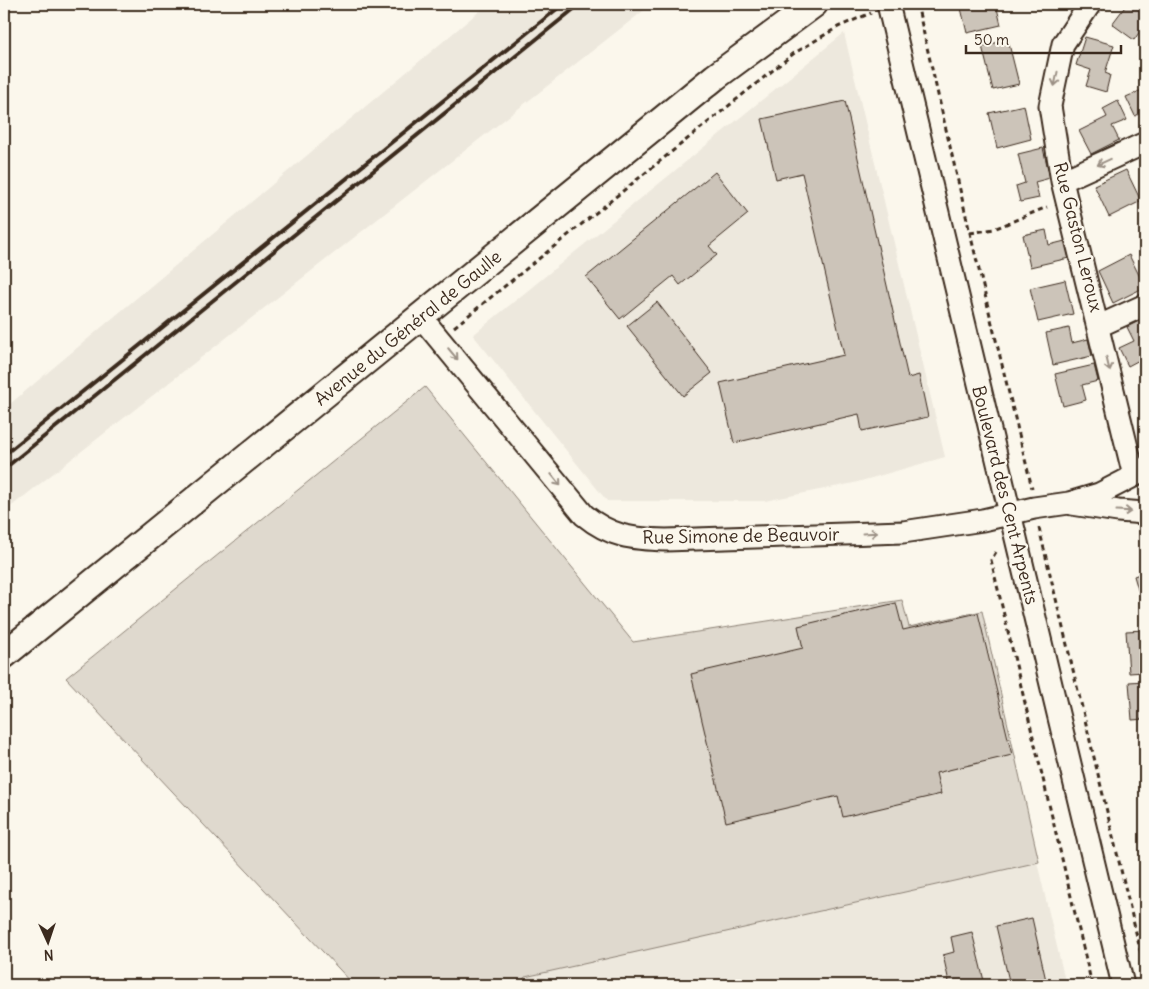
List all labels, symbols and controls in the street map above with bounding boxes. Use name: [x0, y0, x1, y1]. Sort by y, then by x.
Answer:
scale bar: [966, 22, 1122, 54]
text: 50 m: [974, 30, 1009, 49]
one-way arrow: [1050, 70, 1060, 86]
one-way arrow: [1097, 158, 1112, 168]
street label: Rue Gaston Leroux: [1049, 160, 1108, 314]
street label: Avenue du Général de Gaulle: [309, 245, 506, 410]
one-way arrow: [447, 347, 458, 360]
one-way arrow: [1104, 356, 1113, 372]
street label: Boulevard des Cent Arpents: [967, 383, 1044, 607]
one-way arrow: [550, 473, 561, 486]
one-way arrow: [1116, 507, 1132, 516]
street label: Rue Simone de Beauvoir: [642, 522, 840, 549]
one-way arrow: [862, 529, 878, 538]
north arrow: [22, 916, 72, 966]
text: N: [43, 946, 54, 964]

